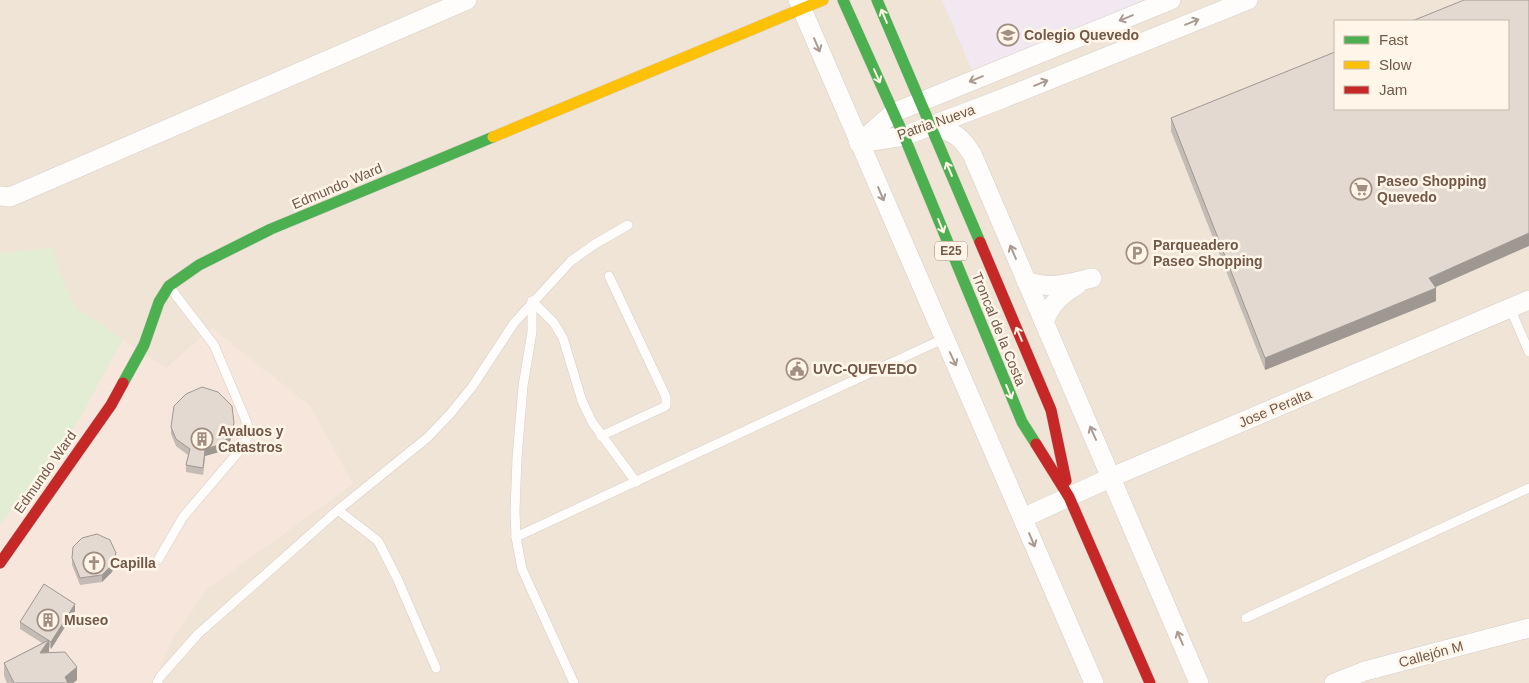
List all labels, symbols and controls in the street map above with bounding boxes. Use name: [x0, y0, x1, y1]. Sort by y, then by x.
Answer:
one-way arrow: [878, 9, 888, 24]
one-way arrow: [1119, 14, 1134, 24]
one-way arrow: [1184, 17, 1199, 27]
legend: [1334, 20, 1509, 110]
school or university icon: Colegio Quevedo: [996, 23, 1020, 47]
place label: Colegio Quevedo: [1024, 27, 1139, 43]
text: Fast: [1379, 31, 1409, 48]
one-way arrow: [812, 37, 822, 52]
text: Slow: [1379, 56, 1412, 73]
one-way arrow: [872, 68, 882, 83]
one-way arrow: [968, 76, 983, 85]
one-way arrow: [1034, 77, 1049, 86]
text: Jam: [1379, 81, 1407, 98]
street label: Patria Nueva: [895, 101, 977, 143]
street label: Edmundo Ward: [289, 160, 385, 212]
one-way arrow: [943, 162, 953, 177]
place label: Paseo Shopping Quevedo: [1377, 173, 1487, 205]
supermarket icon: Paseo Shopping Quevedo: [1349, 177, 1373, 201]
one-way arrow: [877, 186, 887, 201]
one-way arrow: [936, 218, 946, 233]
place label: Parqueadero Paseo Shopping: [1153, 237, 1263, 269]
parking icon: Parqueadero Paseo Shopping: [1125, 241, 1149, 265]
road number: E25: [935, 242, 967, 260]
one-way arrow: [1008, 245, 1018, 260]
street label: Troncal de la Costa: [969, 270, 1029, 388]
one-way arrow: [1013, 327, 1023, 342]
one-way arrow: [949, 351, 959, 366]
public building icon: UVC-QUEVEDO: [785, 357, 809, 381]
place label: UVC-QUEVEDO: [813, 361, 917, 377]
one-way arrow: [1005, 384, 1015, 399]
street label: Jose Peralta: [1236, 385, 1314, 431]
place label: Avaluos y Catastros: [218, 423, 284, 455]
one-way arrow: [1087, 426, 1097, 441]
building icon: Avaluos y Catastros: [190, 427, 214, 451]
street label: Edmundo Ward: [11, 428, 79, 516]
one-way arrow: [1027, 532, 1037, 547]
church icon: Capilla: [82, 551, 106, 575]
place label: Capilla: [110, 555, 156, 571]
building icon: Museo: [36, 608, 60, 632]
place label: Museo: [64, 612, 108, 628]
one-way arrow: [1175, 631, 1185, 646]
street label: Callejón M: [1397, 638, 1465, 670]

